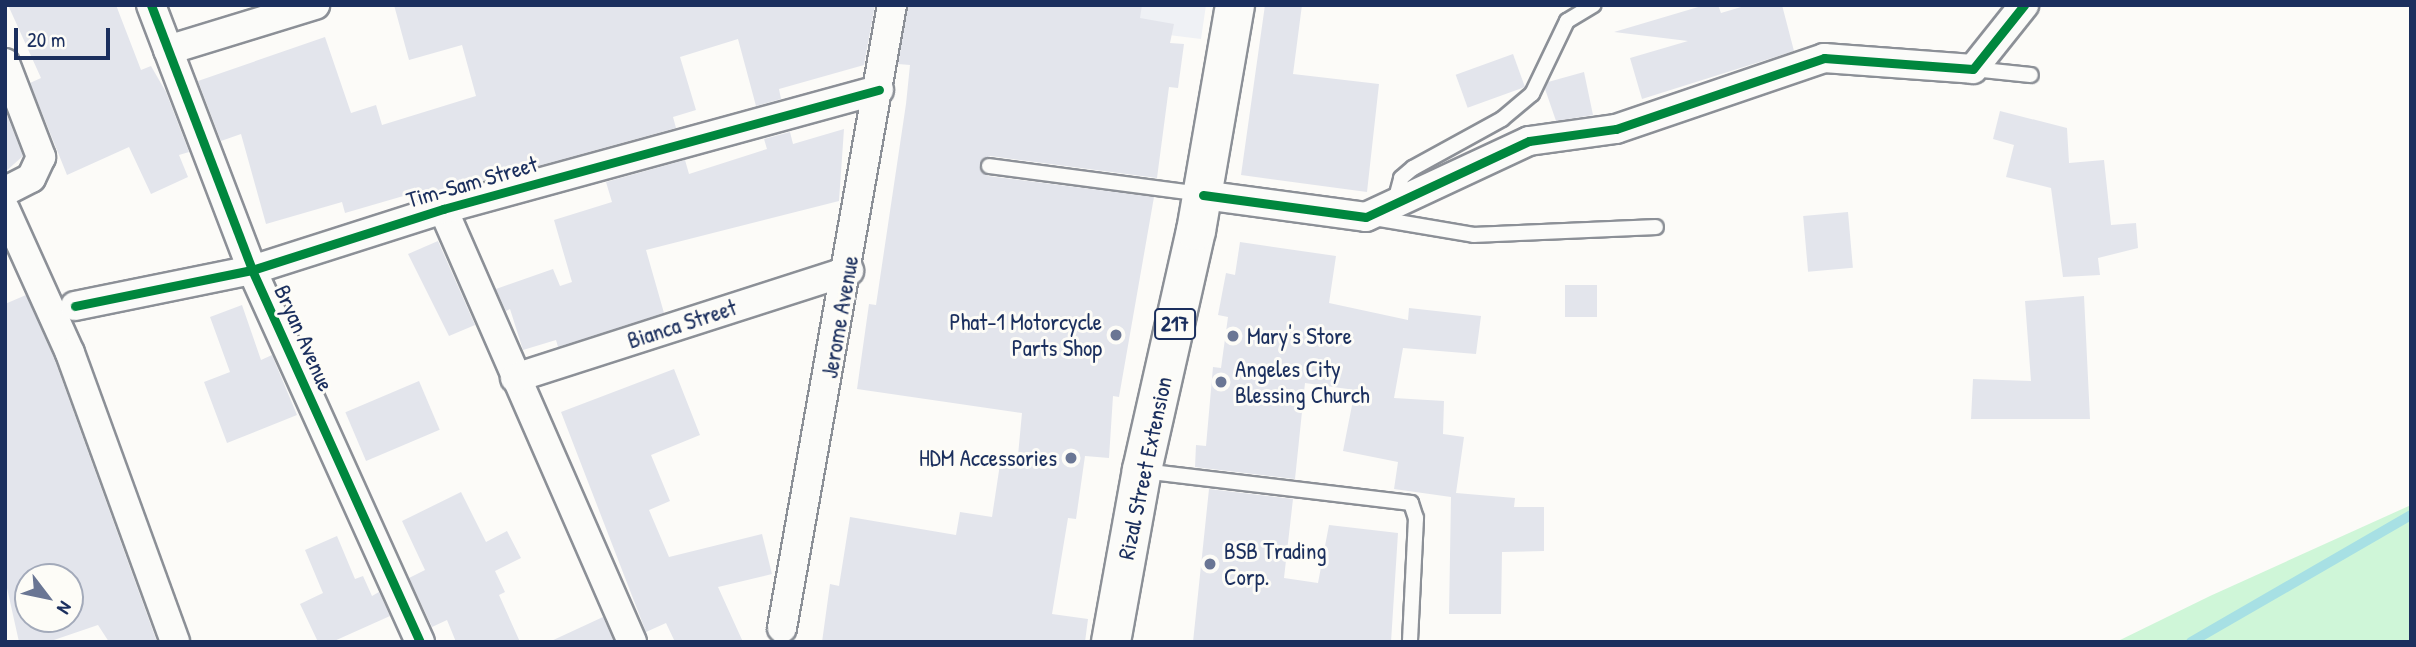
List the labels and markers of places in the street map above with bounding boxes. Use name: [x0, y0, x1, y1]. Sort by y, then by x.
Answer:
place label: Phat-1 Motorcycle Parts Shop: [950, 308, 1102, 362]
place label: Mary's Store: [1247, 322, 1352, 350]
marker: Phat-1 Motorcycle Parts Shop: [1108, 327, 1124, 343]
marker: Mary's Store: [1225, 328, 1241, 344]
place label: Angeles City Blessing Church: [1235, 355, 1370, 409]
marker: Angeles City Blessing Church: [1213, 374, 1229, 390]
place label: HDM Accessories: [919, 444, 1057, 472]
marker: HDM Accessories: [1063, 450, 1079, 466]
place label: BSB Trading Corp.: [1224, 537, 1327, 591]
marker: BSB Trading Corp.: [1202, 556, 1218, 572]

